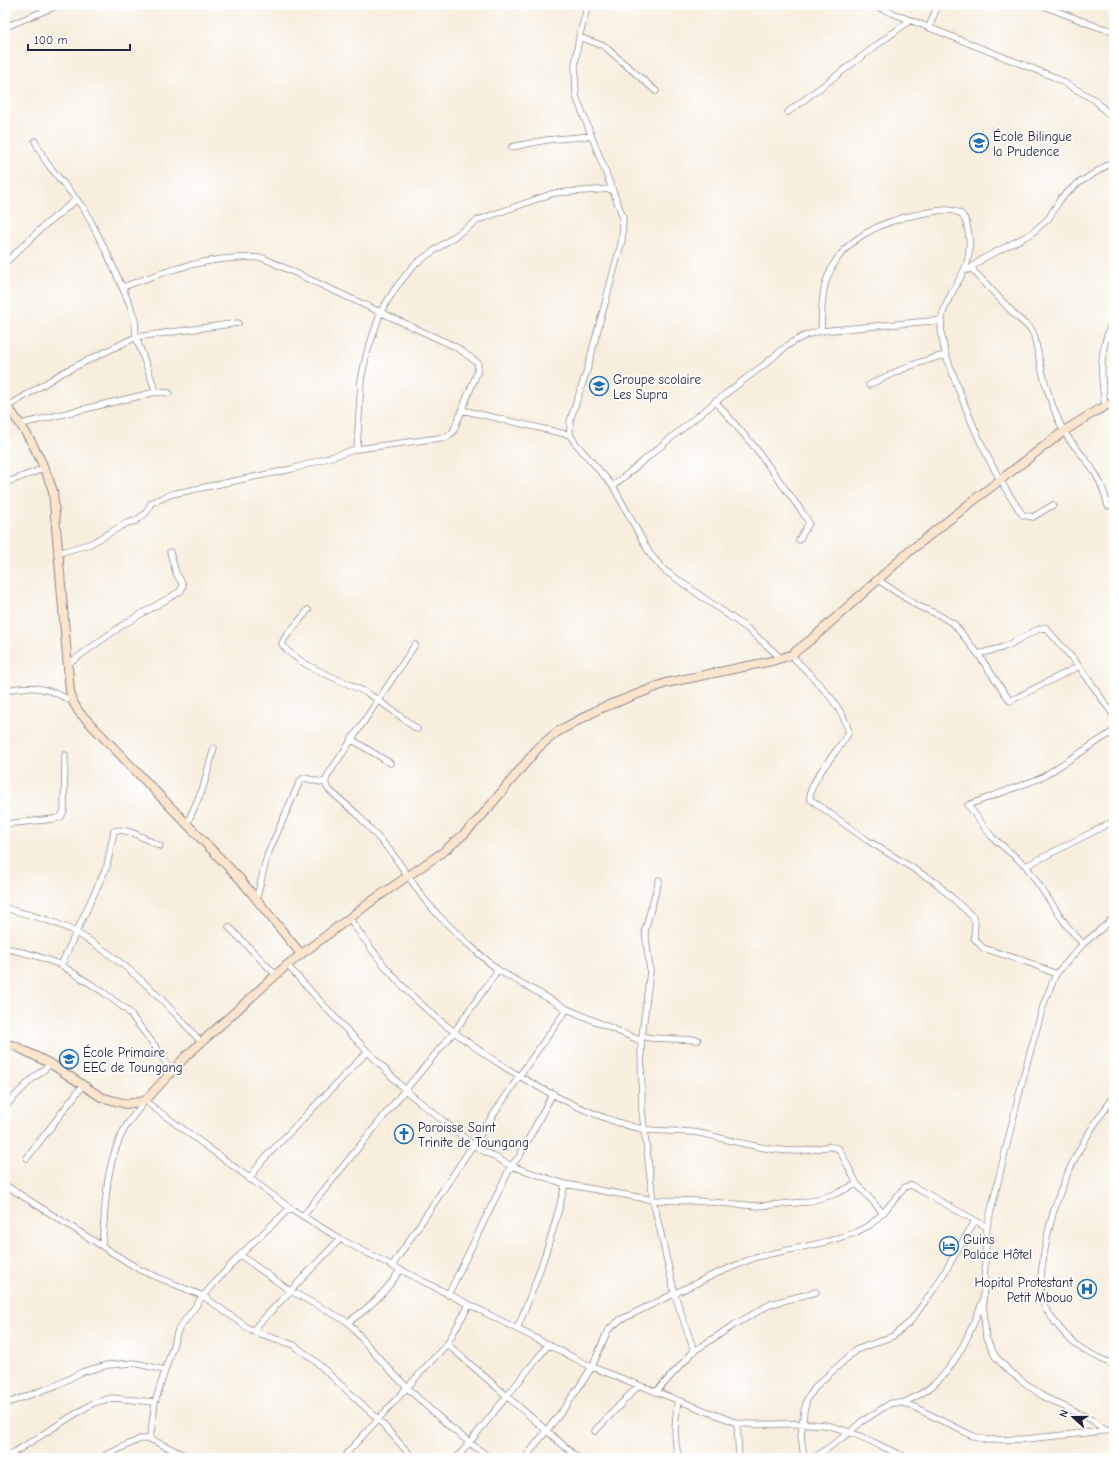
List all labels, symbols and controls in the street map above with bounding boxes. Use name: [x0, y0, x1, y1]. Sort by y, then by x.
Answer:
scale bar: [28, 26, 130, 52]
text: 100 m: [34, 33, 67, 47]
place label: École Bilingue la Prudence: [993, 128, 1072, 159]
school or university icon: École Bilingue la Prudence: [968, 132, 990, 154]
place label: Groupe scolaire Les Supra: [613, 372, 701, 402]
school or university icon: Groupe scolaire Les Supra: [588, 375, 610, 397]
place label: École Primaire EEC de Toungang: [83, 1044, 183, 1075]
school or university icon: École Primaire EEC de Toungang: [58, 1048, 80, 1070]
place label: Paroisse Saint Trinite de Toungang: [418, 1120, 529, 1150]
church icon: Paroisse Saint Trinite de Toungang: [393, 1123, 415, 1145]
place label: Guins Palace Hôtel: [963, 1232, 1032, 1262]
hotel icon: Guins Palace Hôtel: [938, 1235, 960, 1257]
place label: Hopital Protestant Petit Mbouo: [974, 1275, 1074, 1305]
hospital icon: Hopital Protestant Petit Mbouo: [1076, 1278, 1098, 1300]
north arrow: [1053, 1397, 1093, 1437]
text: N: [1057, 1408, 1071, 1419]

